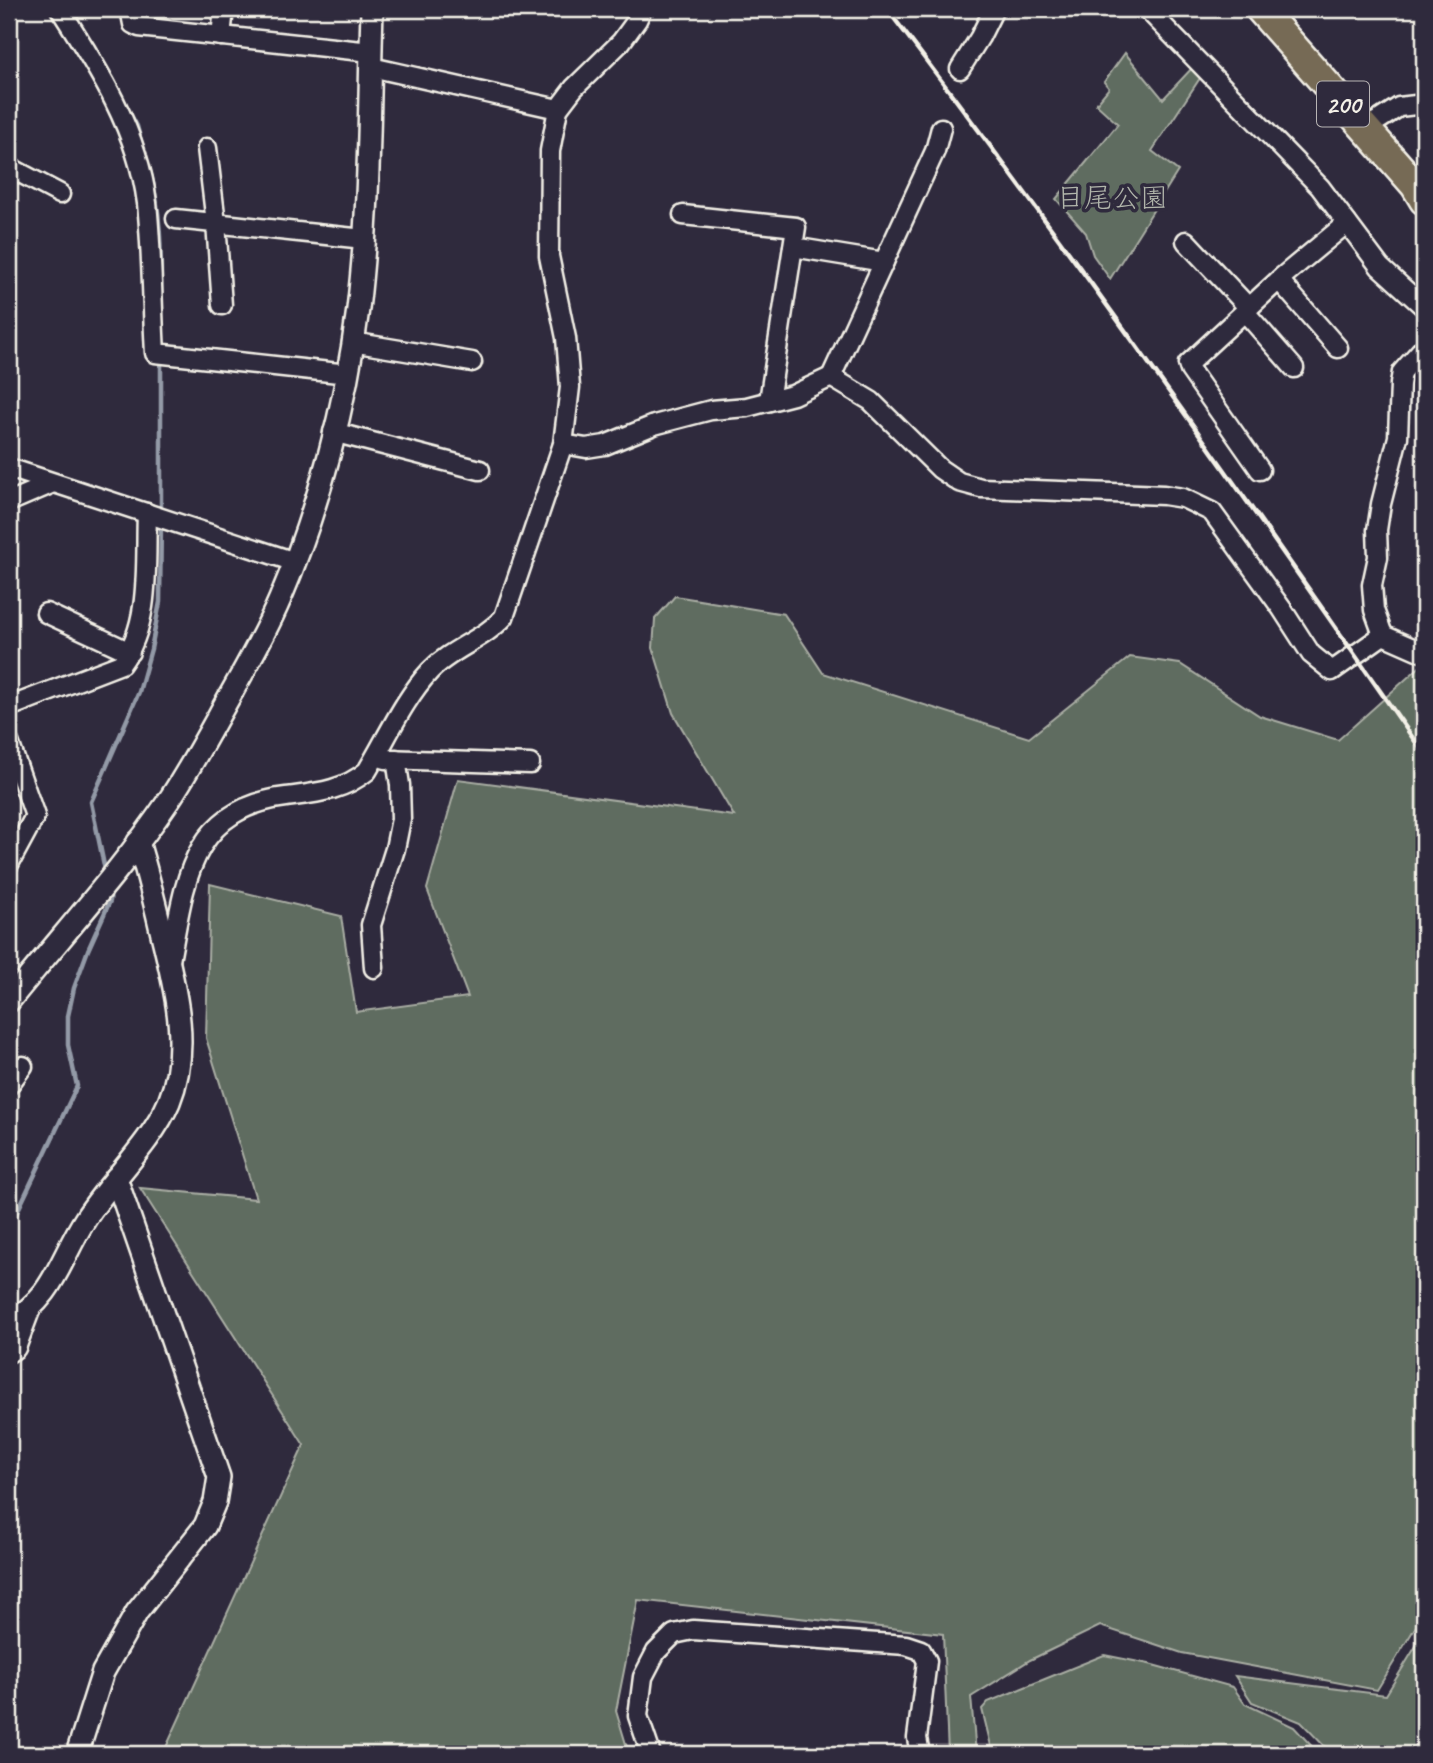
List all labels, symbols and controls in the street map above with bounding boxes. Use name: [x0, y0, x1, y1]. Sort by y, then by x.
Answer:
road number: 200: [1317, 82, 1369, 127]
park label: 目尾公園: [1056, 180, 1168, 215]

